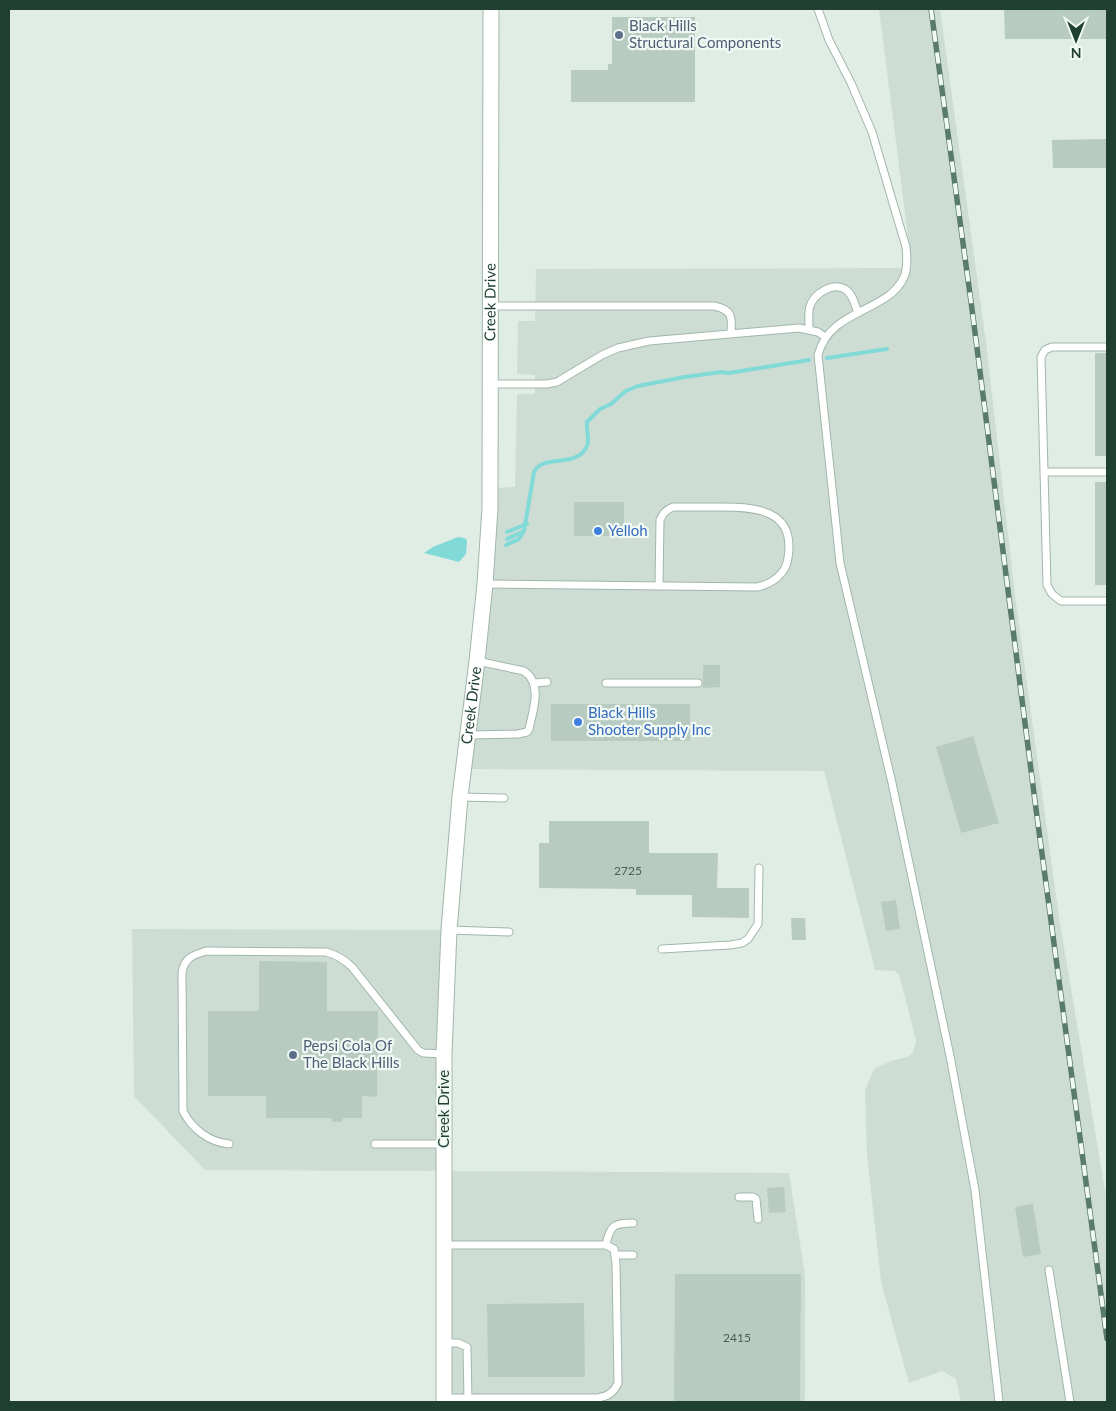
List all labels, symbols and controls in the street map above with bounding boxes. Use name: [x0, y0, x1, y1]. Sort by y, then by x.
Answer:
north arrow: [1051, 15, 1101, 65]
place label: Black Hills Structural Components: [629, 16, 781, 51]
marker: Black Hills Structural Components: [613, 29, 625, 41]
text: N: [1071, 45, 1081, 62]
street label: Creek Drive: [480, 263, 498, 341]
place label: Yelloh: [608, 521, 648, 539]
marker: Yelloh: [592, 525, 604, 537]
street label: Creek Drive: [457, 665, 484, 745]
place label: Black Hills Shooter Supply Inc: [588, 703, 711, 738]
marker: Black Hills Shooter Supply Inc: [572, 716, 584, 728]
house number: 2725: [614, 863, 642, 878]
place label: Pepsi Cola Of The Black Hills: [303, 1036, 400, 1071]
marker: Pepsi Cola Of The Black Hills: [287, 1049, 299, 1061]
street label: Creek Drive: [434, 1070, 452, 1148]
house number: 2415: [723, 1330, 751, 1345]

